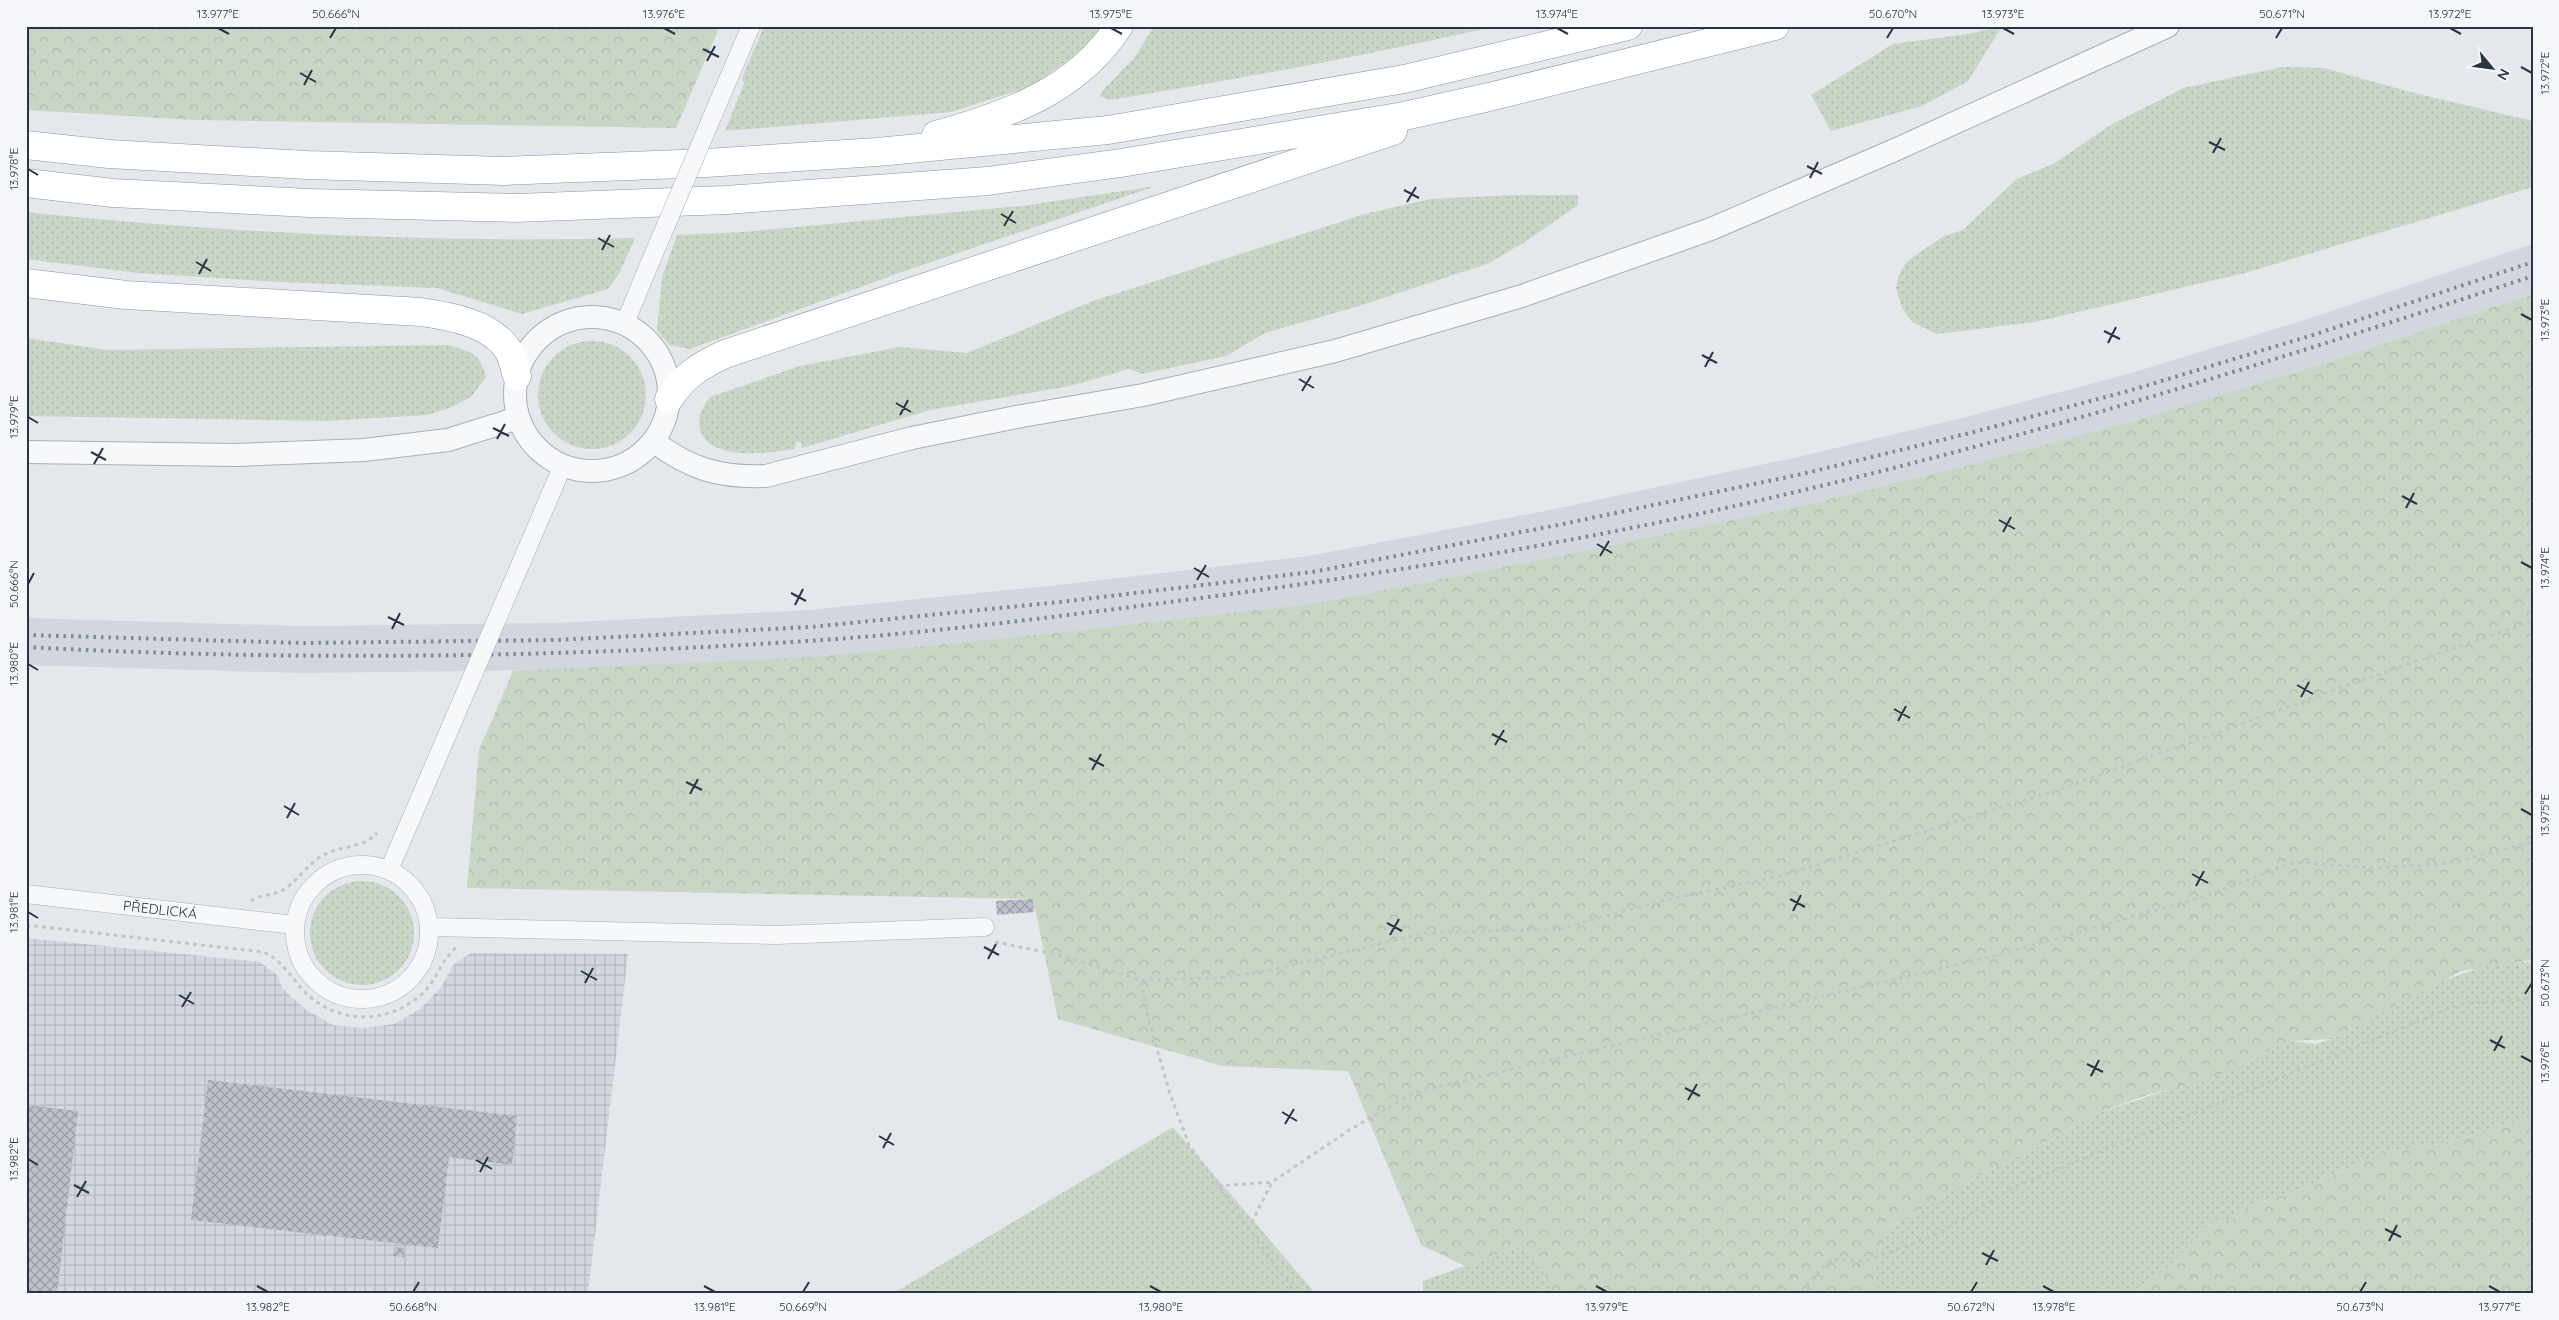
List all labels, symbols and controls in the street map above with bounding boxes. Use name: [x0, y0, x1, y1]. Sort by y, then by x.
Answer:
text: 13.977°E: [197, 6, 239, 21]
text: 50.666°N: [312, 6, 360, 21]
text: 13.976°E: [643, 6, 685, 21]
text: 13.975°E: [1090, 6, 1133, 21]
text: 13.974°E: [1536, 6, 1578, 21]
text: 50.670°N: [1869, 6, 1917, 21]
text: 13.973°E: [1982, 6, 2024, 21]
text: 50.671°N: [2259, 6, 2305, 21]
text: 13.972°E: [2429, 6, 2472, 21]
north arrow: [2466, 42, 2516, 92]
text: 13.972°E: [2537, 51, 2552, 94]
text: N: [2493, 65, 2514, 83]
text: 13.978°E: [6, 147, 21, 190]
text: 13.973°E: [2537, 299, 2552, 341]
text: 13.979°E: [6, 395, 21, 438]
text: 13.974°E: [2537, 547, 2552, 589]
text: 50.666°N: [6, 560, 21, 608]
text: 13.980°E: [6, 642, 21, 686]
text: 13.975°E: [2537, 793, 2552, 836]
text: 13.981°E: [6, 891, 21, 933]
street label: PŘEDLICKÁ: [122, 896, 198, 923]
text: 50.673°N: [2537, 959, 2552, 1007]
text: 13.976°E: [2537, 1041, 2552, 1083]
text: 13.982°E: [6, 1137, 21, 1181]
text: 13.982°E: [246, 1299, 290, 1314]
text: 50.668°N: [389, 1299, 437, 1314]
text: 13.981°E: [694, 1299, 736, 1314]
text: 50.669°N: [779, 1299, 827, 1314]
text: 13.980°E: [1139, 1299, 1183, 1314]
text: 13.979°E: [1586, 1299, 1629, 1314]
text: 50.672°N: [1947, 1299, 1995, 1314]
text: 13.978°E: [2033, 1299, 2076, 1314]
text: 50.673°N: [2336, 1299, 2384, 1314]
text: 13.977°E: [2479, 1299, 2521, 1314]

